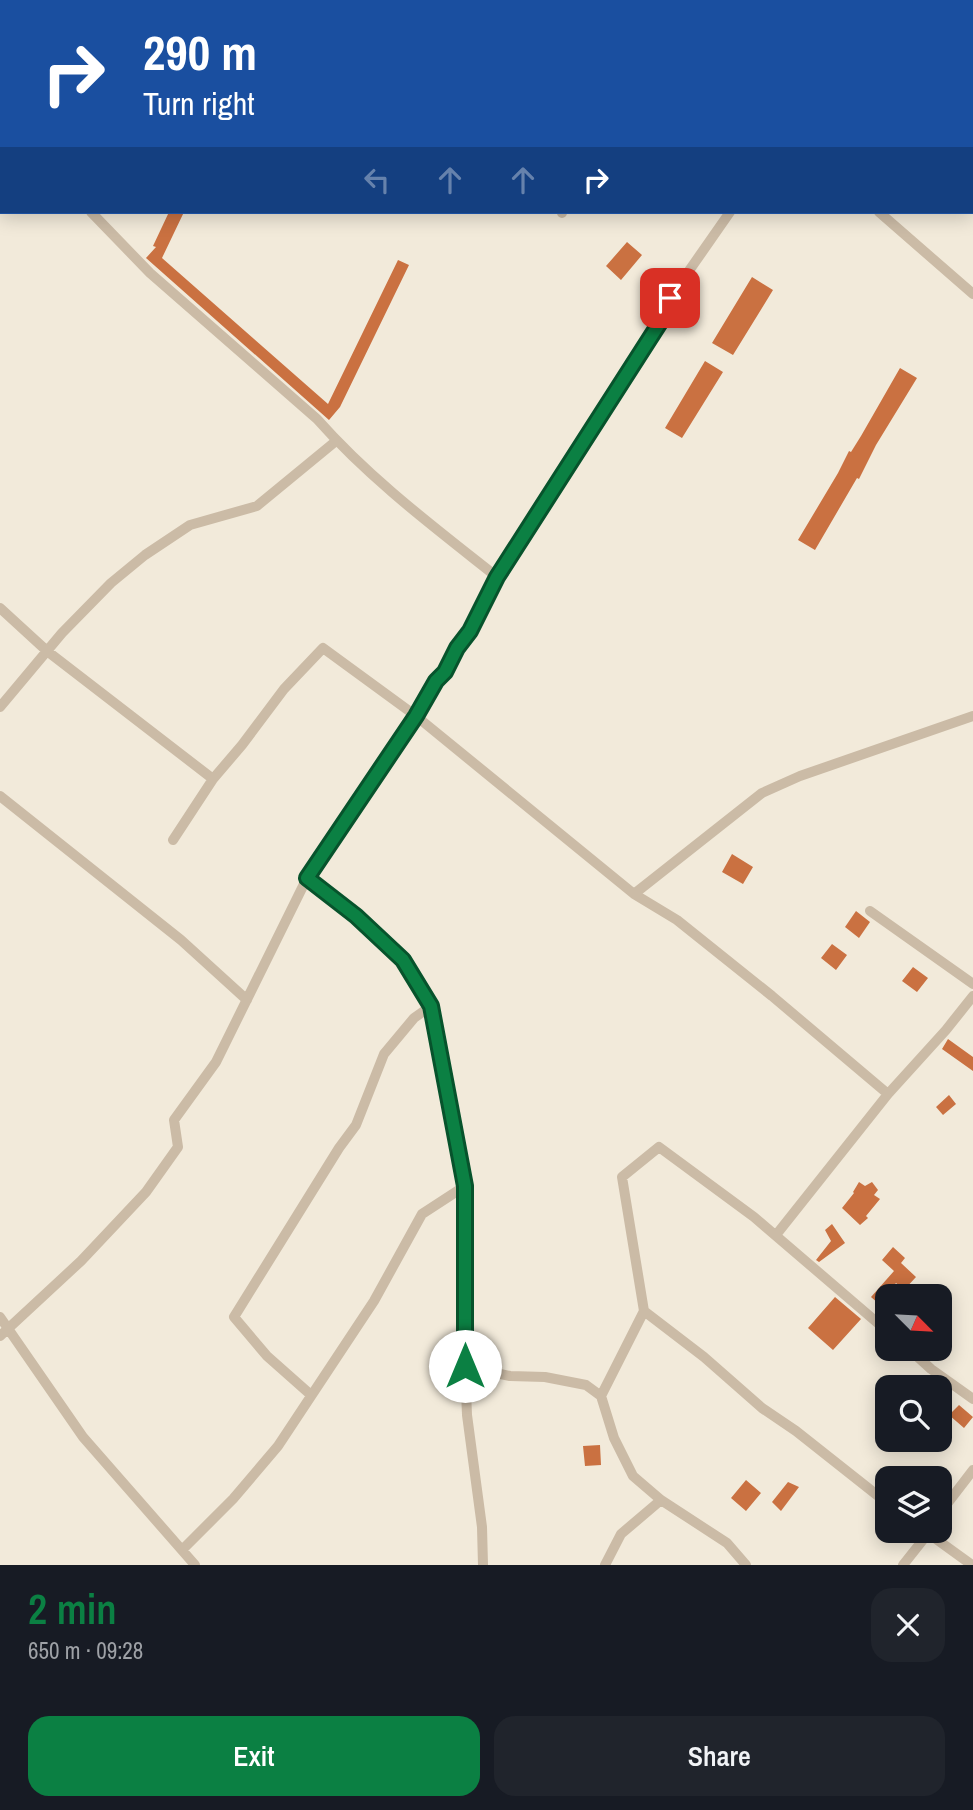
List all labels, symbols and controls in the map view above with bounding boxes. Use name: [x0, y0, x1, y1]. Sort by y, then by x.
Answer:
text: 290 m: [143, 19, 257, 85]
icon: right: [28, 28, 119, 119]
text: Turn right: [143, 82, 255, 125]
icon: left: [358, 161, 396, 199]
icon: ahead: [431, 161, 469, 199]
icon: ahead: [504, 161, 542, 199]
icon: right: [577, 161, 615, 199]
pin: [640, 268, 700, 328]
icon: arrive: [651, 279, 689, 317]
north arrow: [875, 1284, 952, 1362]
map controls: [875, 1284, 952, 1543]
position arrow: [428, 1329, 502, 1403]
button: search: [875, 1375, 952, 1452]
button: layers: [875, 1466, 952, 1543]
text: 2 min: [28, 1581, 117, 1637]
button: close: [871, 1588, 945, 1662]
text: 650 m · 09:28: [28, 1635, 143, 1666]
button: Exit: [28, 1716, 480, 1796]
button: Share: [494, 1716, 945, 1796]

